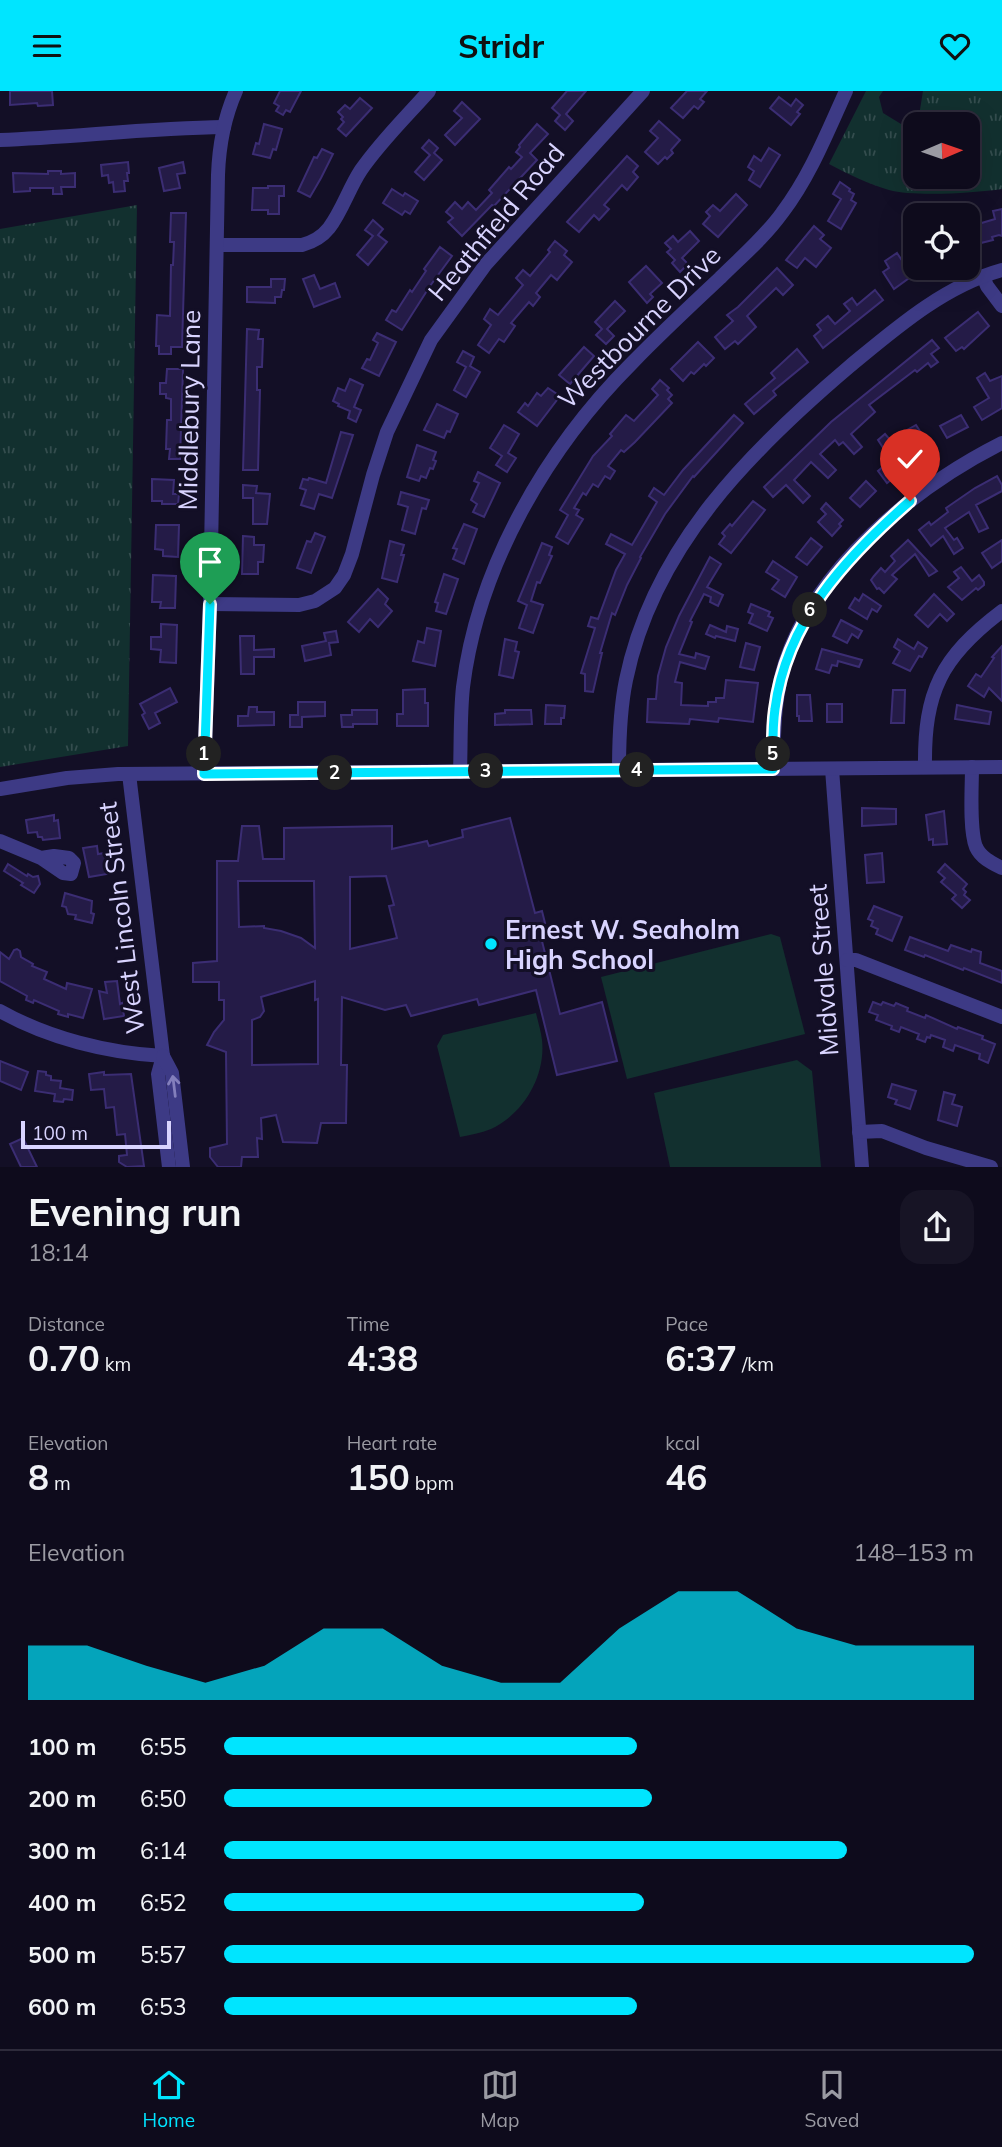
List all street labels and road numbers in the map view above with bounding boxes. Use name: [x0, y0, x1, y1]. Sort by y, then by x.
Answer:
street label: Heathfield Road: [421, 137, 571, 307]
street label: Westbourne Drive: [551, 239, 727, 415]
street label: Middlebury Lane: [171, 309, 207, 511]
street label: West Lincoln Street: [90, 800, 152, 1036]
street label: Midvale Street: [801, 883, 845, 1057]

